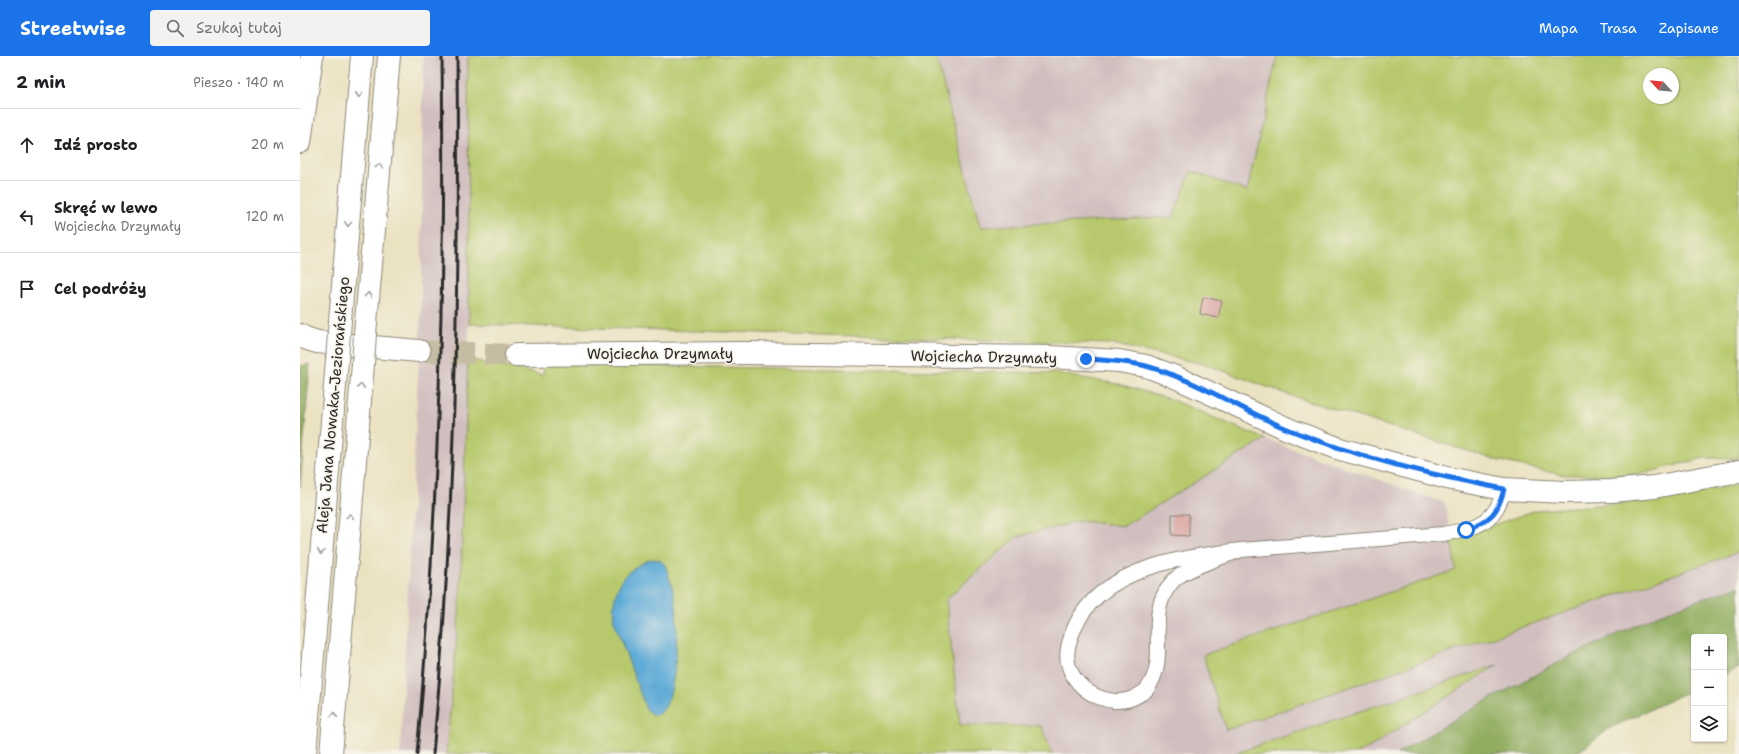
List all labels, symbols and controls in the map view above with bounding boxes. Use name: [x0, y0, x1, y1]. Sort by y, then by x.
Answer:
search box: [150, 10, 430, 46]
text: Streetwise: [20, 16, 126, 41]
icon: search: [164, 17, 186, 39]
text: Szukaj tutaj: [196, 18, 282, 38]
text: Mapa: [1539, 19, 1578, 37]
text: Trasa: [1600, 19, 1637, 37]
text: Zapisane: [1659, 19, 1719, 37]
north arrow: [1643, 68, 1679, 104]
text: 2 min: [16, 71, 66, 93]
text: Pieszo · 140 m: [193, 74, 284, 91]
one-way arrow: [355, 92, 364, 98]
icon: ahead: [16, 134, 38, 156]
text: Idź prosto: [54, 135, 138, 155]
text: 20 m: [251, 136, 284, 153]
one-way arrow: [375, 163, 384, 169]
text: Skręć w lewo: [54, 198, 158, 218]
icon: left: [16, 206, 38, 228]
text: 120 m: [246, 208, 284, 225]
text: Wojciecha Drzymały: [54, 218, 181, 235]
one-way arrow: [344, 221, 353, 227]
street label: Aleja Jana Nowaka-Jeziorańskiego: [312, 276, 354, 534]
icon: arrive: [16, 278, 38, 300]
text: Cel podróży: [54, 279, 146, 299]
one-way arrow: [364, 292, 373, 298]
street label: Wojciecha Drzymały: [587, 344, 733, 364]
street label: Wojciecha Drzymały: [910, 346, 1058, 368]
route end: [1077, 350, 1095, 368]
one-way arrow: [357, 383, 366, 389]
one-way arrow: [346, 513, 355, 519]
route start: [1457, 521, 1475, 539]
one-way arrow: [317, 549, 326, 555]
map controls: [1691, 634, 1727, 742]
button: +: [1691, 634, 1727, 670]
button: −: [1691, 670, 1727, 706]
button: layers: [1691, 706, 1727, 742]
one-way arrow: [330, 712, 339, 718]

